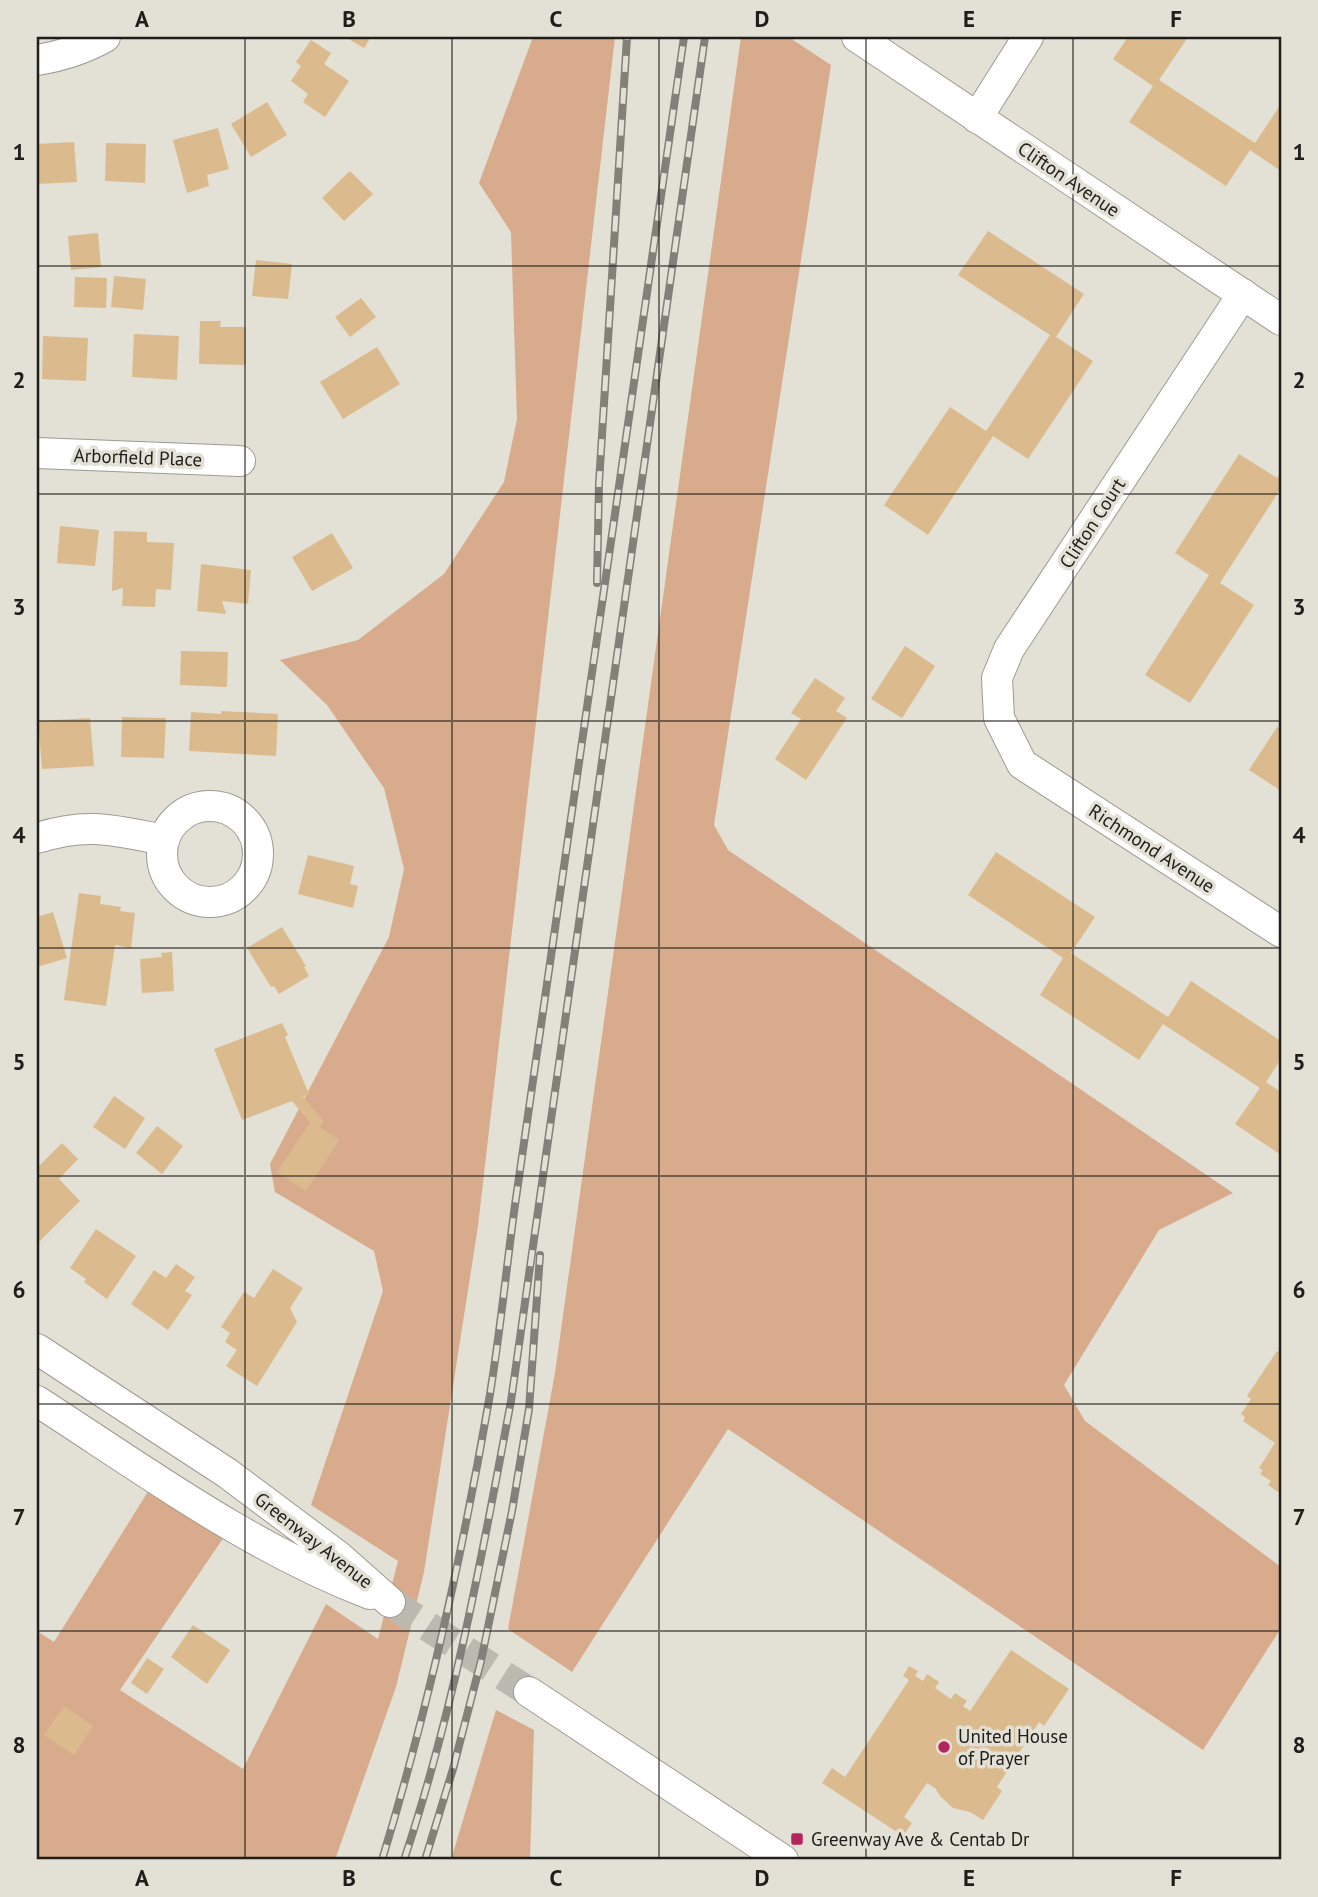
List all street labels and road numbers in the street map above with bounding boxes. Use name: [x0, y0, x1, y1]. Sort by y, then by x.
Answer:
street label: Clifton Avenue: [1013, 136, 1125, 222]
street label: Arborfield Place: [73, 443, 203, 471]
street label: Clifton Court: [1054, 473, 1130, 573]
street label: Richmond Avenue: [1084, 798, 1220, 898]
street label: Greenway Avenue: [250, 1487, 378, 1593]

